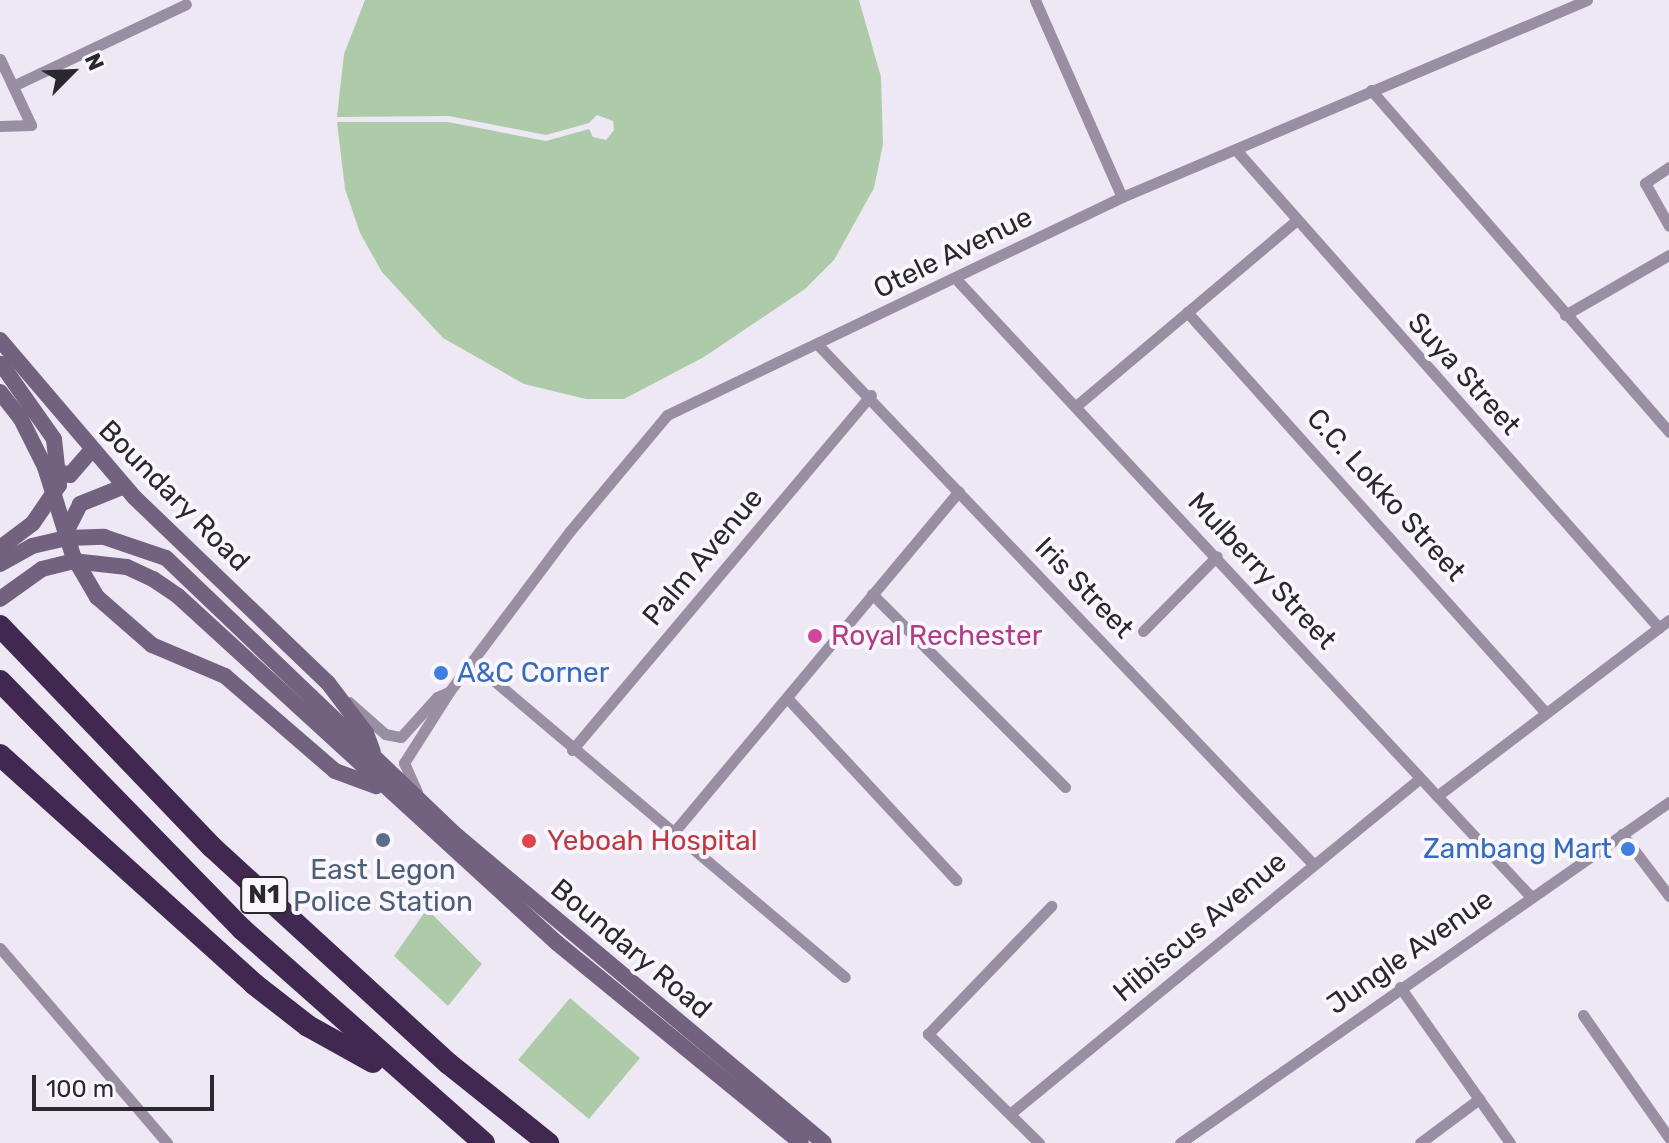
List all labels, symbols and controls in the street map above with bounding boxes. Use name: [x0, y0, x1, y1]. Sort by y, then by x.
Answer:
north arrow: [32, 32, 112, 112]
text: N: [79, 49, 110, 75]
street label: Otele Avenue: [868, 200, 1038, 306]
street label: Suya Street: [1401, 306, 1527, 442]
street label: C.C. Lokko Street: [1300, 402, 1472, 588]
street label: Boundary Road: [91, 413, 257, 579]
street label: Palm Avenue: [636, 481, 770, 633]
street label: Mulberry Street: [1181, 485, 1343, 657]
street label: Iris Street: [1028, 531, 1140, 645]
place label: Royal Rechester: [831, 619, 1042, 653]
marker: Royal Rechester: [806, 627, 824, 645]
place label: A&C Corner: [457, 656, 609, 690]
marker: A&C Corner: [432, 664, 450, 682]
place label: Yeboah Hospital: [547, 824, 758, 858]
marker: Yeboah Hospital: [518, 830, 540, 852]
marker: East Legon Police Station: [374, 831, 392, 849]
place label: Zambang Mart: [1423, 832, 1612, 866]
marker: Zambang Mart: [1619, 840, 1637, 858]
street label: Hibiscus Avenue: [1106, 845, 1294, 1009]
place label: East Legon Police Station: [293, 853, 473, 919]
street label: Boundary Road: [544, 872, 718, 1026]
road number: N1: [240, 873, 288, 917]
street label: Jungle Avenue: [1320, 882, 1500, 1022]
scale bar: [36, 1059, 218, 1109]
text: 100 m: [46, 1075, 114, 1103]

